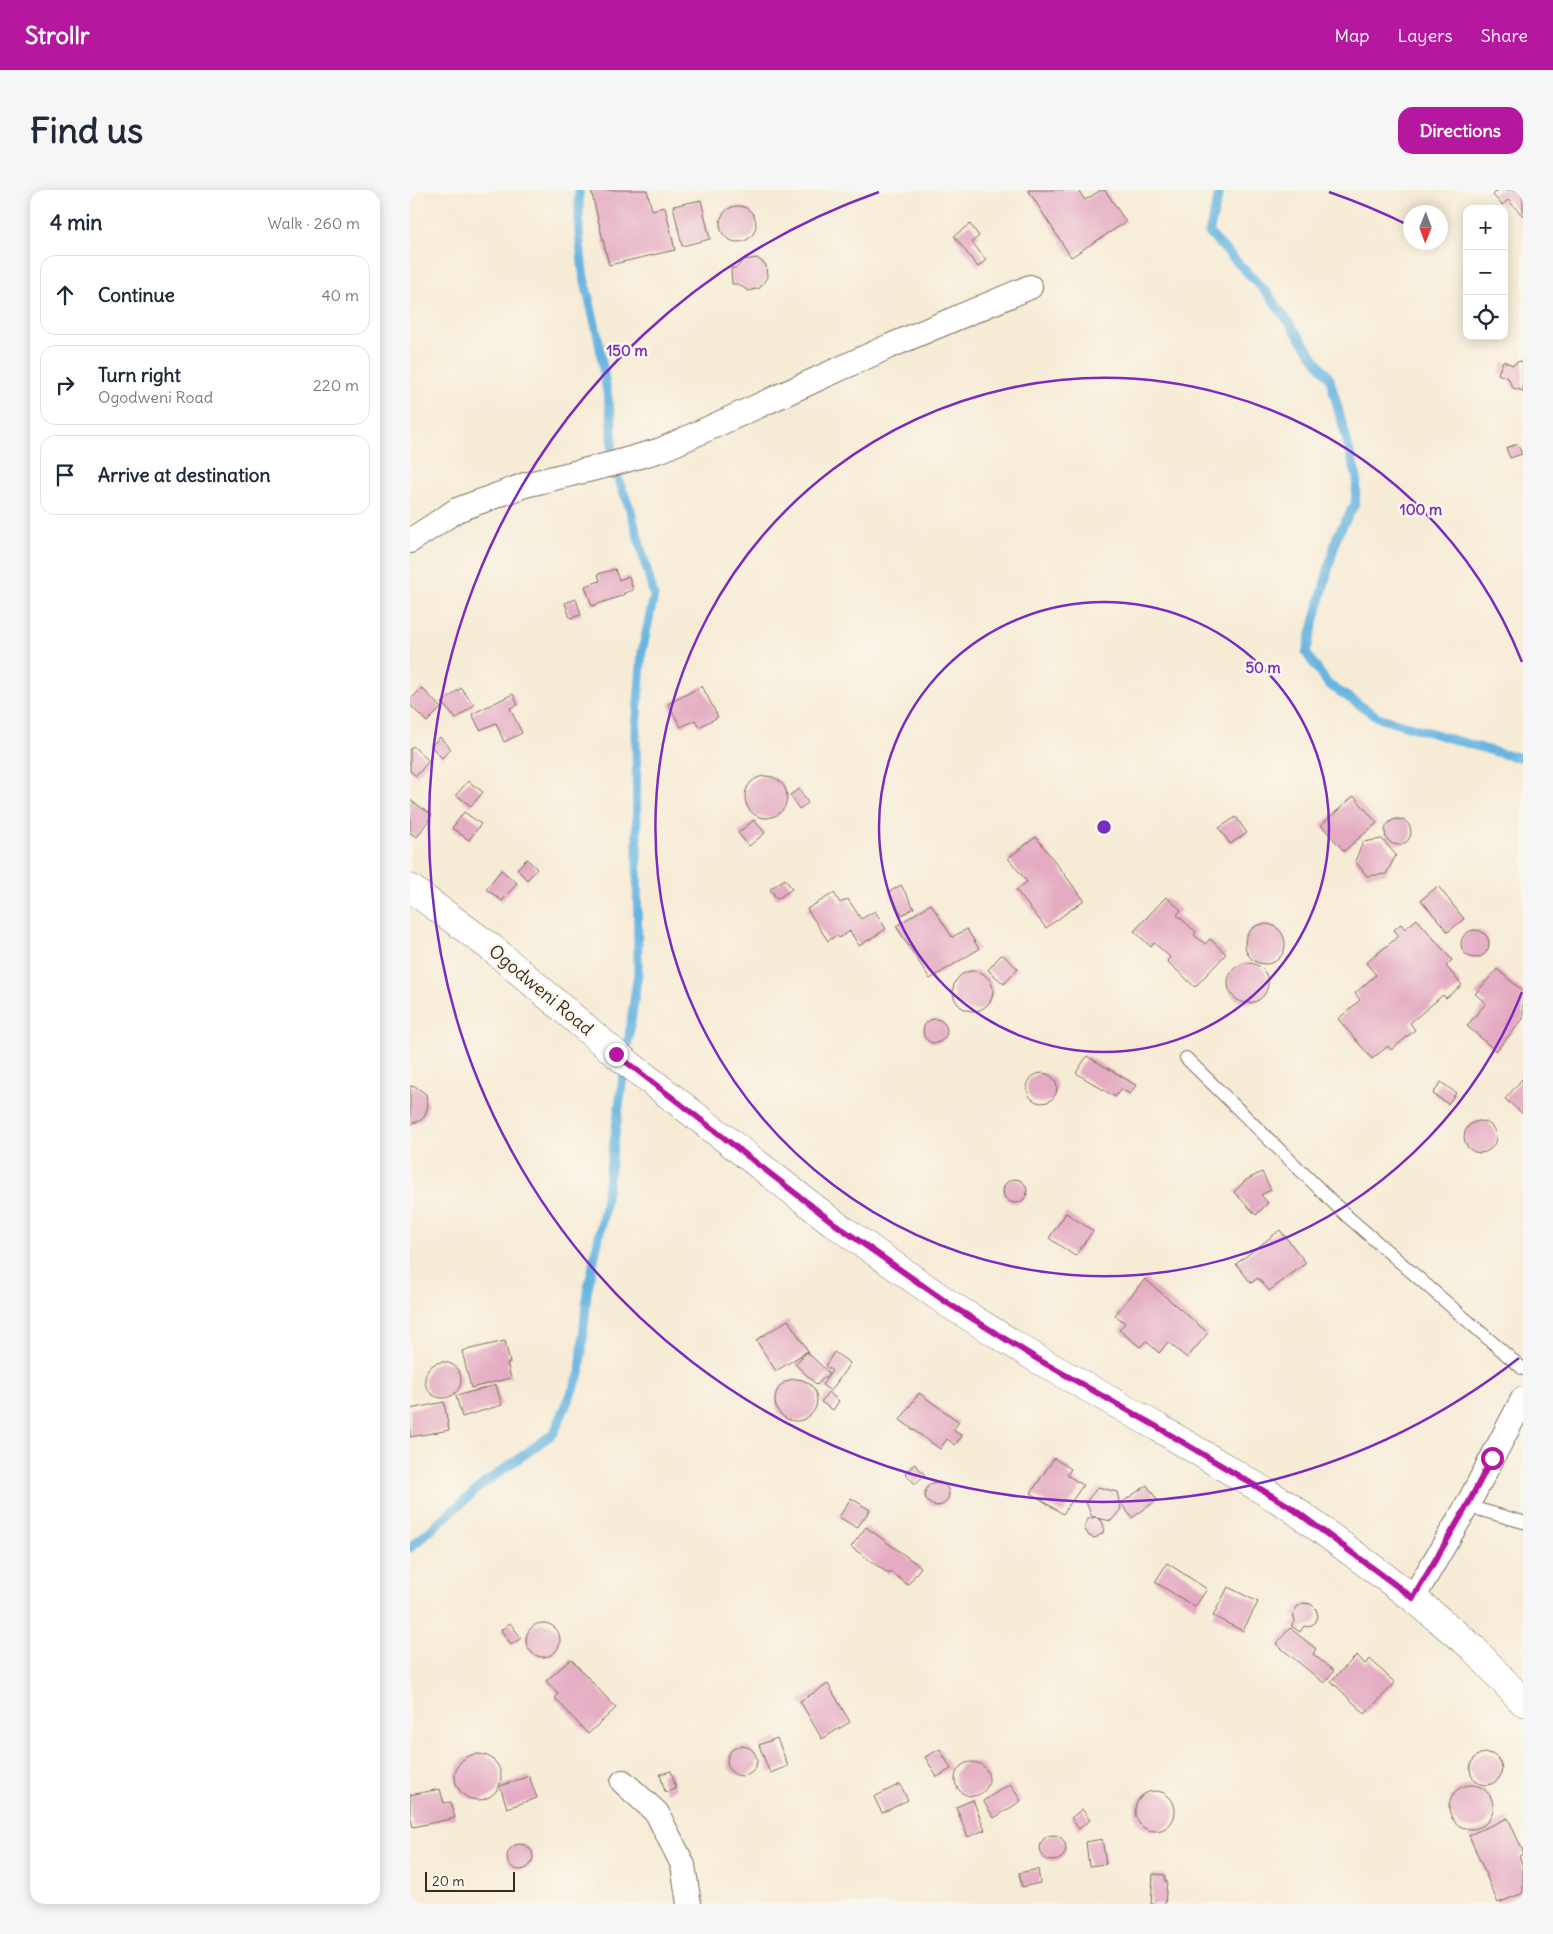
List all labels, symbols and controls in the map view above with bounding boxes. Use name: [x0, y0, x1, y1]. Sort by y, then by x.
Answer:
text: Strollr: [25, 20, 90, 50]
text: Map: [1334, 24, 1369, 47]
text: Layers: [1397, 24, 1453, 47]
text: Share: [1481, 24, 1528, 47]
button: Directions: [1398, 107, 1523, 154]
text: Find us: [30, 108, 143, 152]
north arrow: [1403, 205, 1448, 250]
map controls: [1463, 205, 1508, 340]
button: +: [1463, 205, 1508, 250]
text: 4 min: [50, 209, 102, 236]
text: Walk · 260 m: [268, 213, 360, 233]
button: −: [1463, 250, 1508, 295]
icon: ahead: [51, 281, 79, 309]
text: Continue: [98, 283, 175, 307]
text: 40 m: [321, 285, 359, 305]
button: locate: [1463, 295, 1508, 340]
text: 150 m: [606, 341, 648, 360]
text: Turn right: [98, 363, 181, 387]
icon: right: [51, 371, 79, 399]
text: 220 m: [313, 375, 359, 395]
text: Ogodweni Road: [98, 387, 213, 407]
icon: arrive: [51, 461, 79, 489]
text: Arrive at destination: [98, 463, 271, 487]
text: 100 m: [1400, 500, 1442, 519]
text: 50 m: [1245, 658, 1281, 677]
centre of rings: [1095, 818, 1113, 836]
street label: Ogodweni Road: [484, 939, 599, 1040]
route end: [605, 1043, 628, 1066]
route start: [1481, 1447, 1504, 1470]
scale bar: [425, 1869, 515, 1892]
text: 20 m: [432, 1872, 465, 1890]

